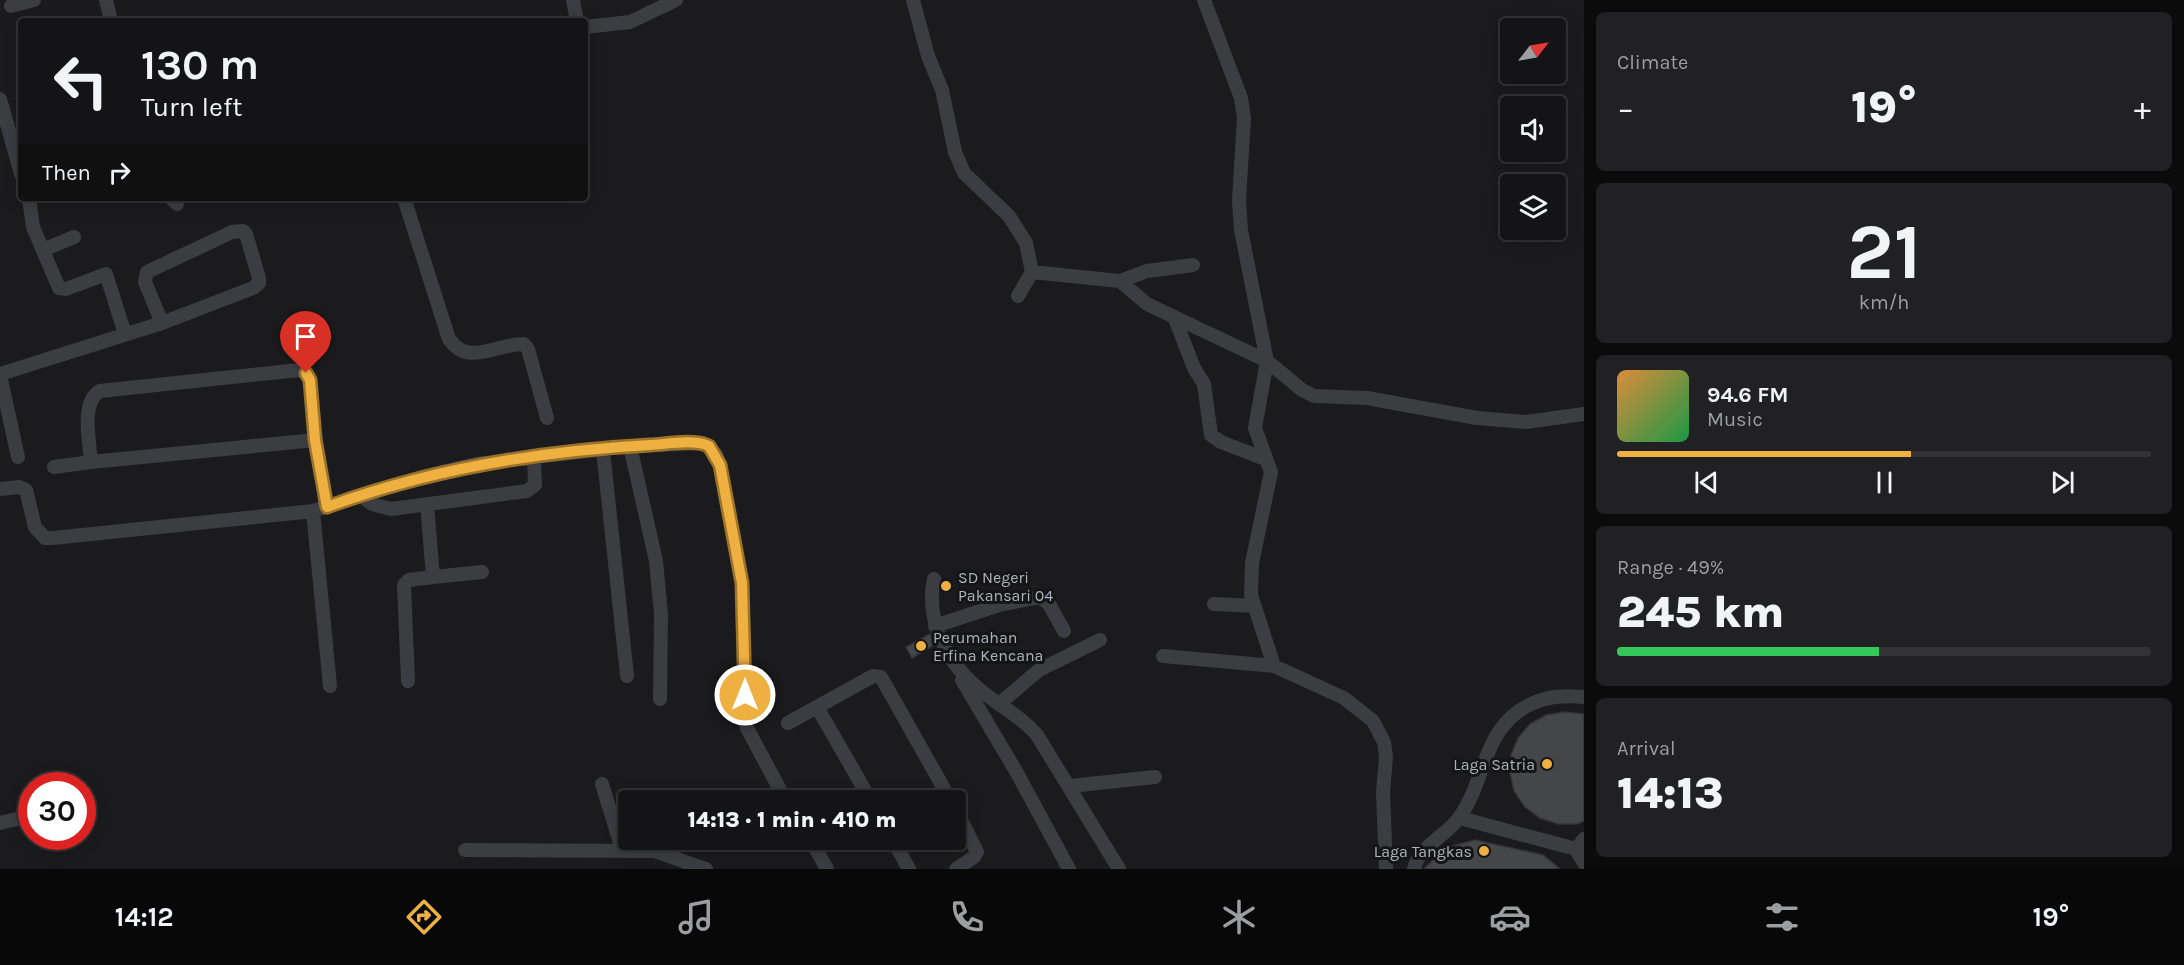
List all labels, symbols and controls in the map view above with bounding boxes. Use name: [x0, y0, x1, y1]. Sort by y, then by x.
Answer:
north arrow: [1500, 18, 1566, 84]
map controls: [1500, 18, 1566, 240]
text: 130 m: [141, 40, 259, 90]
icon: left: [42, 42, 120, 120]
text: Climate: [1617, 51, 1688, 74]
text: 19°: [1851, 81, 1917, 133]
text: −: [1617, 89, 1634, 127]
text: +: [2134, 89, 2151, 127]
text: Turn left: [141, 91, 242, 123]
button: sound: [1500, 96, 1566, 162]
icon: right: [103, 156, 136, 189]
text: Then: [42, 160, 91, 186]
button: layers: [1500, 174, 1566, 240]
text: 21: [1847, 206, 1922, 298]
text: km/h: [1859, 291, 1909, 314]
pin: [280, 311, 331, 373]
icon: arrive: [289, 320, 322, 353]
text: 94.6 FM: [1707, 382, 1788, 408]
text: Music: [1707, 408, 1763, 431]
icon: previous: [1690, 466, 1723, 499]
icon: pause: [1868, 466, 1901, 499]
icon: next: [2046, 466, 2079, 499]
text: Range · 49%: [1617, 556, 1724, 579]
place label: SD Negeri Pakansari 04: [958, 568, 1053, 605]
marker: SD Negeri Pakansari 04: [939, 579, 953, 593]
text: 245 km: [1617, 586, 1784, 638]
place label: Perumahan Erfina Kencana: [933, 628, 1043, 665]
marker: Perumahan Erfina Kencana: [914, 639, 928, 653]
position arrow: [713, 663, 777, 727]
text: Arrival: [1617, 737, 1676, 760]
place label: Laga Satria: [1453, 755, 1535, 774]
marker: Laga Satria: [1540, 757, 1554, 771]
text: 14:13: [1617, 767, 1724, 819]
speed limit sign: 30: [18, 772, 96, 850]
text: 14:13 · 1 min · 410 m: [688, 807, 896, 833]
place label: Laga Tangkas: [1374, 842, 1472, 861]
marker: Laga Tangkas: [1477, 844, 1491, 858]
icon: directions: [403, 896, 445, 938]
icon: music: [675, 896, 717, 938]
icon: phone: [946, 896, 988, 938]
icon: climate: [1218, 896, 1260, 938]
icon: car: [1489, 896, 1531, 938]
icon: filters: [1761, 896, 1803, 938]
text: 14:12: [115, 901, 174, 933]
text: 19°: [2033, 901, 2069, 933]

